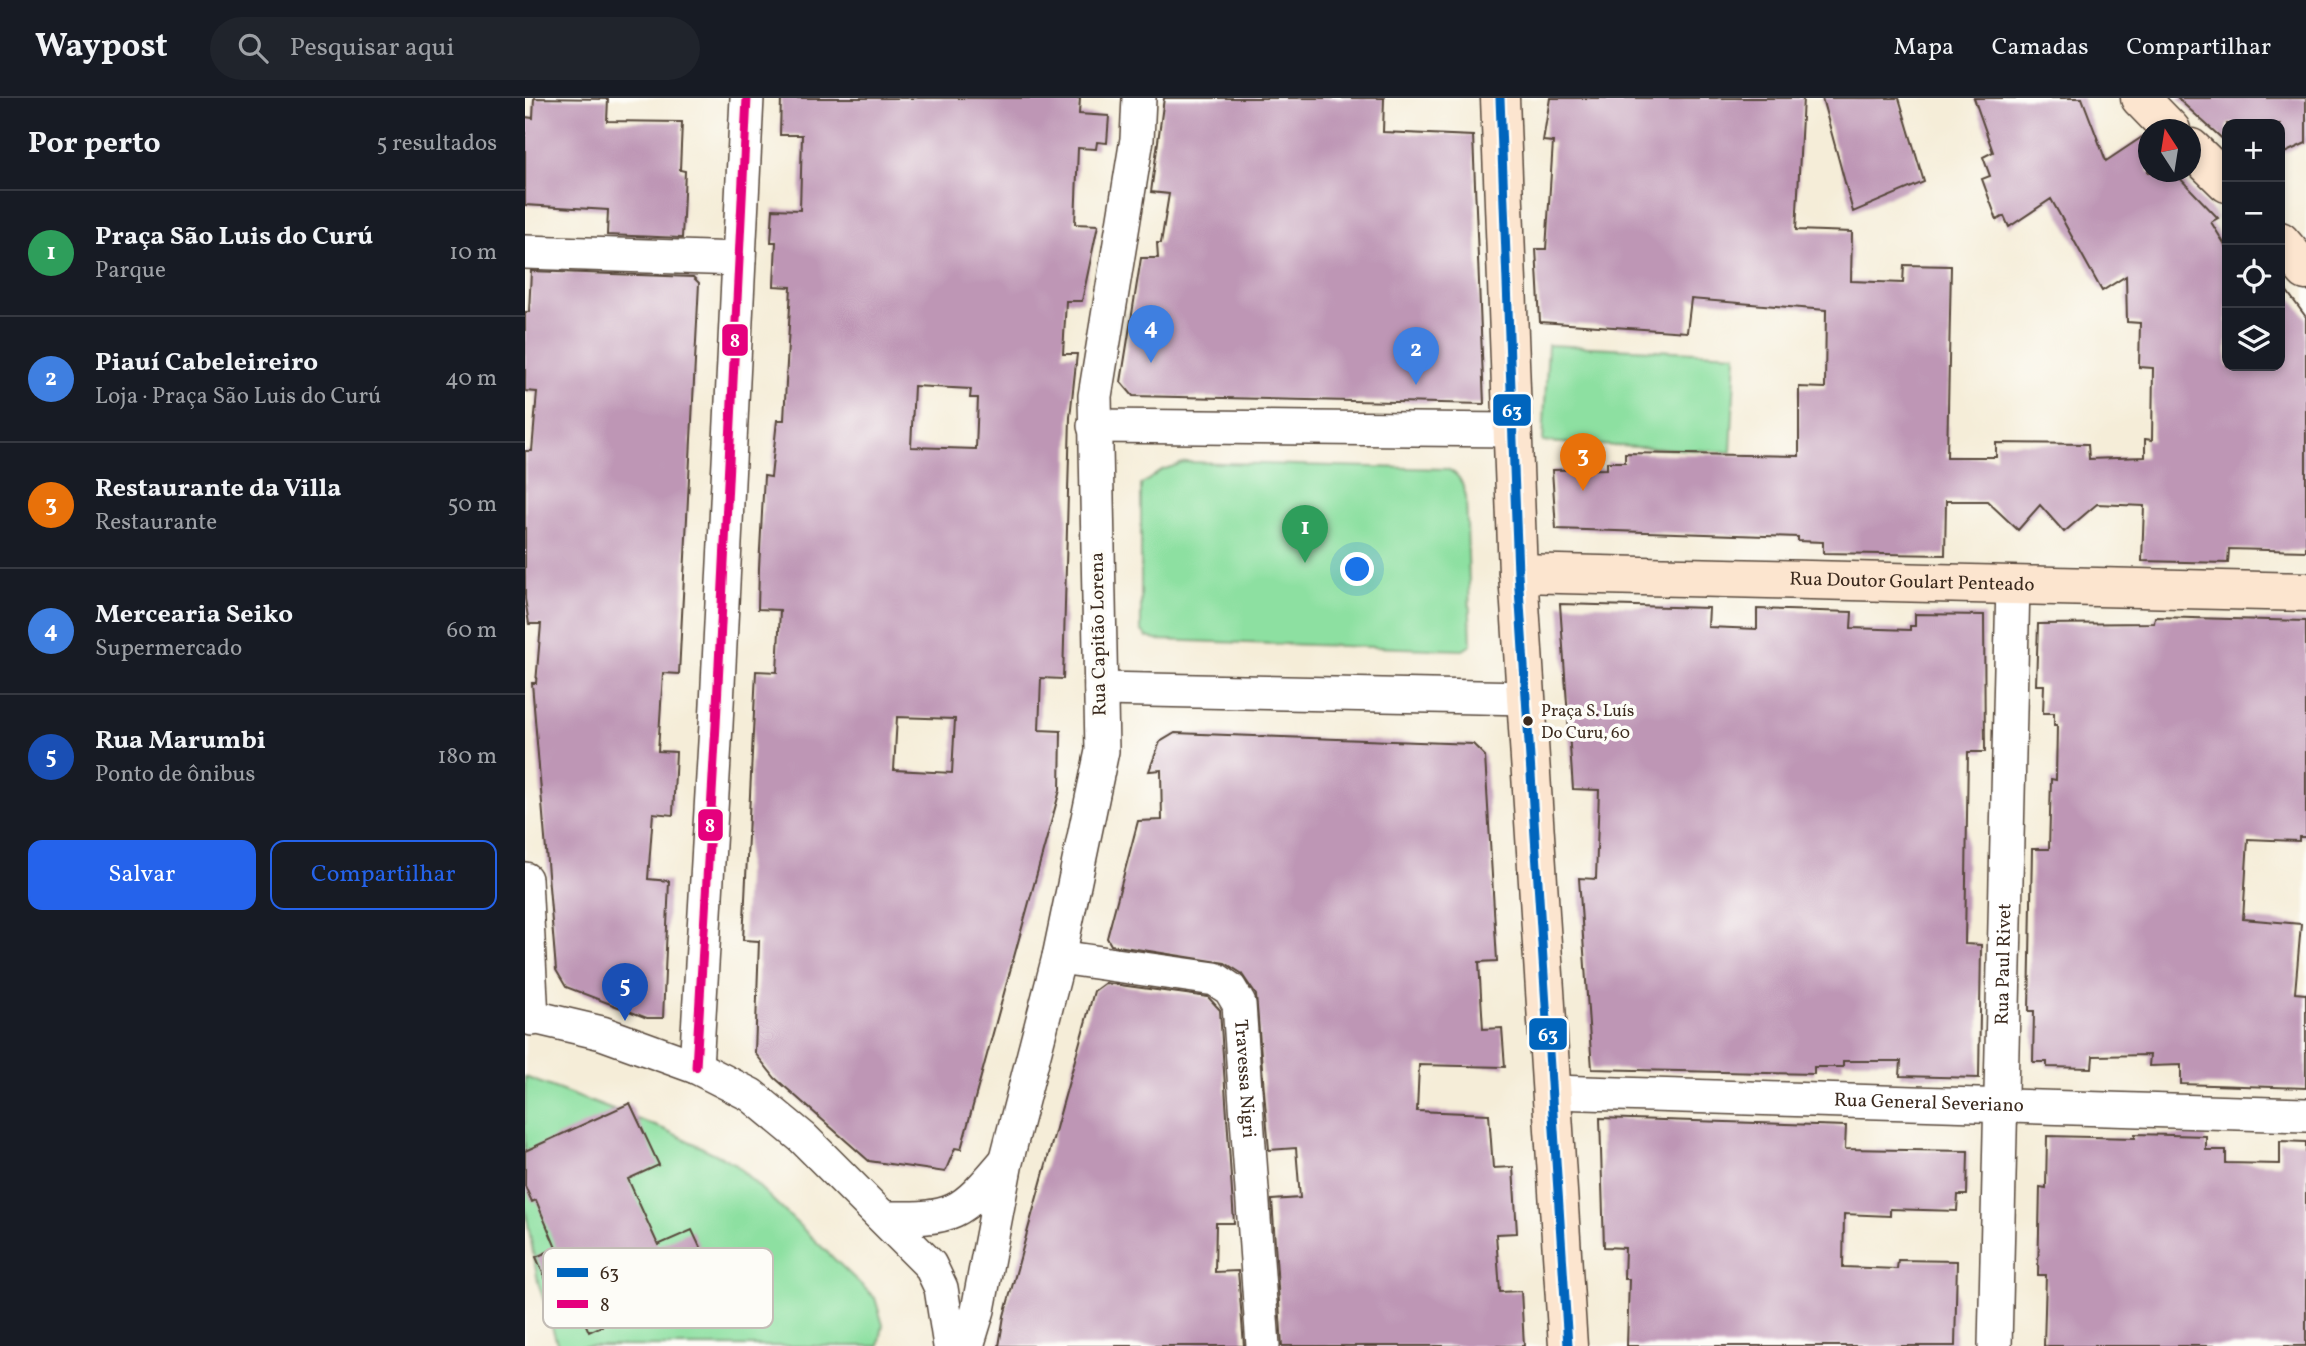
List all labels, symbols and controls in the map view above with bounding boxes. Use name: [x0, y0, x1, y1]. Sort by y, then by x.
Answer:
search box: [210, 17, 700, 80]
text: Waypost: [35, 25, 168, 71]
icon: search: [234, 29, 272, 67]
text: Pesquisar aqui: [290, 30, 454, 66]
text: Mapa: [1894, 31, 1954, 65]
text: Camadas: [1992, 31, 2088, 65]
text: Compartilhar: [2126, 31, 2271, 65]
north arrow: [2138, 119, 2201, 182]
map controls: [2222, 119, 2285, 371]
button: +: [2222, 119, 2285, 182]
text: Por perto: [28, 123, 161, 165]
text: 5 resultados: [377, 128, 497, 160]
button: −: [2222, 182, 2285, 245]
text: Praça São Luis do Curú: [95, 219, 373, 255]
text: 1: [46, 237, 56, 269]
text: 10 m: [449, 237, 497, 269]
button: locate: [2222, 245, 2285, 308]
text: Parque: [95, 255, 166, 287]
pin: 4: [1128, 305, 1174, 363]
button: layers: [2222, 308, 2285, 371]
line badge: 8: [721, 323, 749, 357]
pin: 2: [1393, 327, 1439, 385]
text: 8: [730, 329, 740, 355]
text: Piauí Cabeleireiro: [95, 345, 318, 381]
text: 2: [45, 363, 57, 395]
text: 40 m: [445, 363, 497, 395]
text: Loja · Praça São Luis do Curú: [95, 381, 381, 413]
line badge: 63: [1492, 393, 1532, 427]
text: 63: [1502, 399, 1522, 425]
pin: 3: [1560, 433, 1606, 491]
text: Restaurante da Villa: [95, 471, 342, 507]
text: 3: [45, 489, 57, 521]
text: 50 m: [448, 489, 497, 521]
pin: 1: [1282, 505, 1328, 563]
text: Restaurante: [95, 507, 217, 539]
street label: Rua Capitão Lorena: [1085, 552, 1113, 716]
your location: [1340, 552, 1374, 586]
street label: Rua Doutor Goulart Penteado: [1789, 567, 2035, 598]
text: Mercearia Seiko: [95, 597, 293, 633]
text: 4: [44, 615, 58, 647]
text: 60 m: [447, 615, 497, 647]
text: Supermercado: [95, 633, 242, 665]
place label: Praça S. Luís Do Curu, 60: [1541, 700, 1634, 745]
marker: Praça S. Luís Do Curu, 60: [1521, 714, 1535, 728]
text: Rua Marumbi: [95, 723, 266, 759]
text: 5: [45, 741, 57, 773]
text: 180 m: [438, 741, 497, 773]
text: Ponto de ônibus: [95, 759, 255, 791]
line badge: 8: [697, 808, 724, 842]
text: 8: [705, 814, 715, 840]
button: Salvar: [28, 840, 256, 910]
button: Compartilhar: [270, 840, 497, 910]
street label: Rua Paul Rivet: [1990, 902, 2018, 1025]
pin: 5: [602, 963, 648, 1021]
line badge: 63: [1528, 1017, 1568, 1051]
street label: Travessa Nigri: [1227, 1019, 1261, 1139]
text: 63: [1538, 1023, 1558, 1049]
street label: Rua General Severiano: [1833, 1088, 2024, 1119]
legend: [543, 1248, 773, 1328]
text: 63: [600, 1261, 619, 1287]
text: 8: [600, 1293, 610, 1319]

